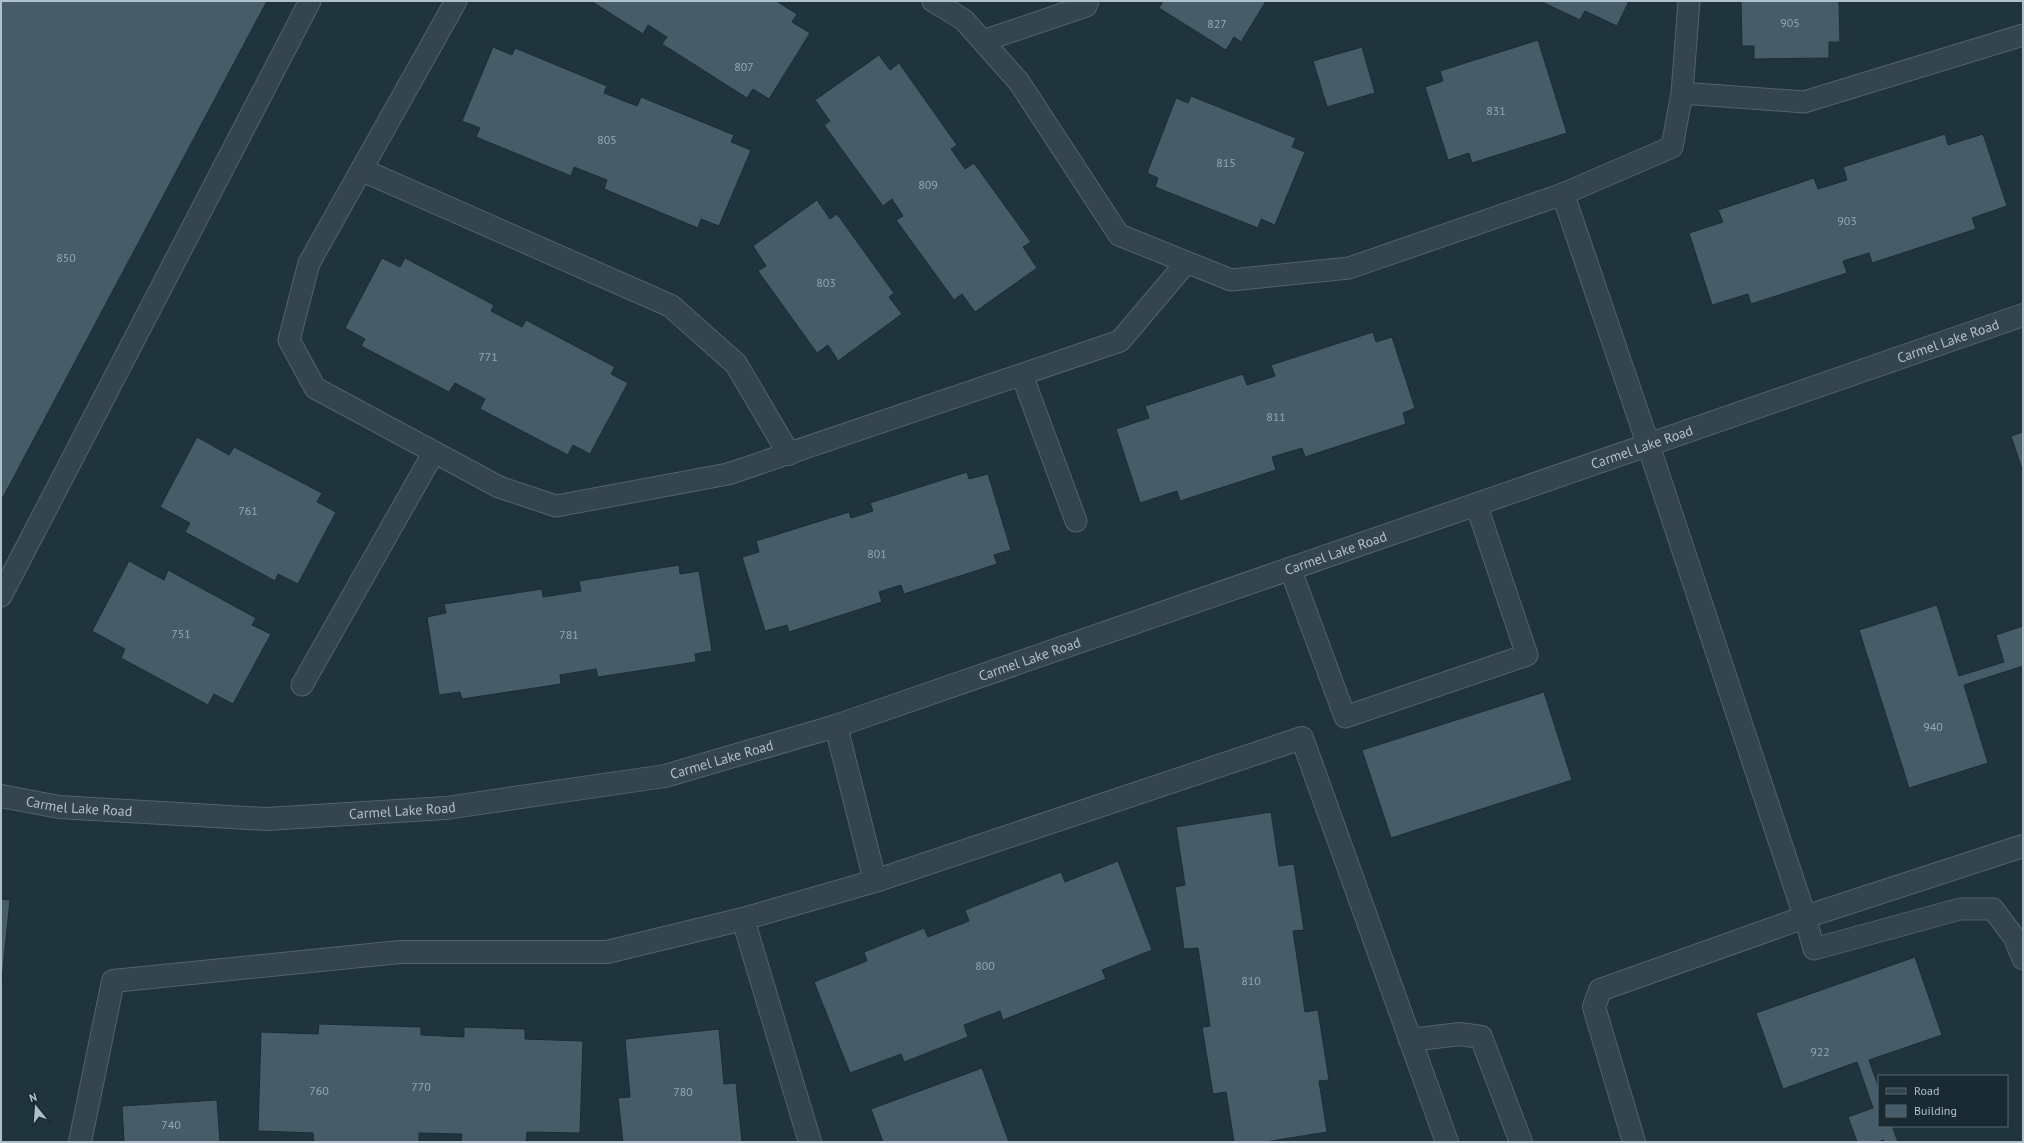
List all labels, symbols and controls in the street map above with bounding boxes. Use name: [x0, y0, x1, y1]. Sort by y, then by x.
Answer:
house number: 905: [1780, 15, 1800, 30]
house number: 827: [1207, 16, 1227, 31]
house number: 807: [734, 59, 754, 74]
house number: 831: [1486, 103, 1506, 118]
house number: 805: [597, 132, 617, 147]
house number: 815: [1216, 155, 1236, 170]
house number: 809: [918, 177, 938, 192]
house number: 903: [1837, 213, 1857, 228]
house number: 850: [56, 250, 76, 265]
house number: 803: [816, 275, 836, 290]
street label: Carmel Lake Road: [1895, 315, 2001, 367]
house number: 771: [478, 349, 498, 364]
house number: 811: [1266, 409, 1286, 424]
street label: Carmel Lake Road: [1588, 421, 1695, 473]
house number: 761: [238, 503, 258, 518]
street label: Carmel Lake Road: [1282, 527, 1389, 579]
house number: 801: [867, 546, 887, 561]
house number: 751: [171, 626, 191, 641]
house number: 781: [559, 627, 579, 642]
street label: Carmel Lake Road: [976, 633, 1083, 685]
house number: 940: [1923, 719, 1943, 734]
street label: Carmel Lake Road: [668, 736, 775, 783]
street label: Carmel Lake Road: [24, 792, 133, 820]
street label: Carmel Lake Road: [348, 798, 457, 823]
house number: 800: [975, 958, 995, 973]
house number: 810: [1241, 973, 1261, 988]
house number: 922: [1810, 1044, 1830, 1059]
legend: [1878, 1075, 2008, 1127]
house number: 770: [411, 1079, 431, 1094]
house number: 760: [309, 1083, 329, 1098]
text: Road: [1914, 1083, 1939, 1098]
house number: 780: [673, 1084, 693, 1099]
north arrow: [16, 1087, 56, 1127]
text: N: [28, 1090, 39, 1105]
text: Building: [1914, 1103, 1957, 1118]
house number: 740: [161, 1117, 181, 1132]

